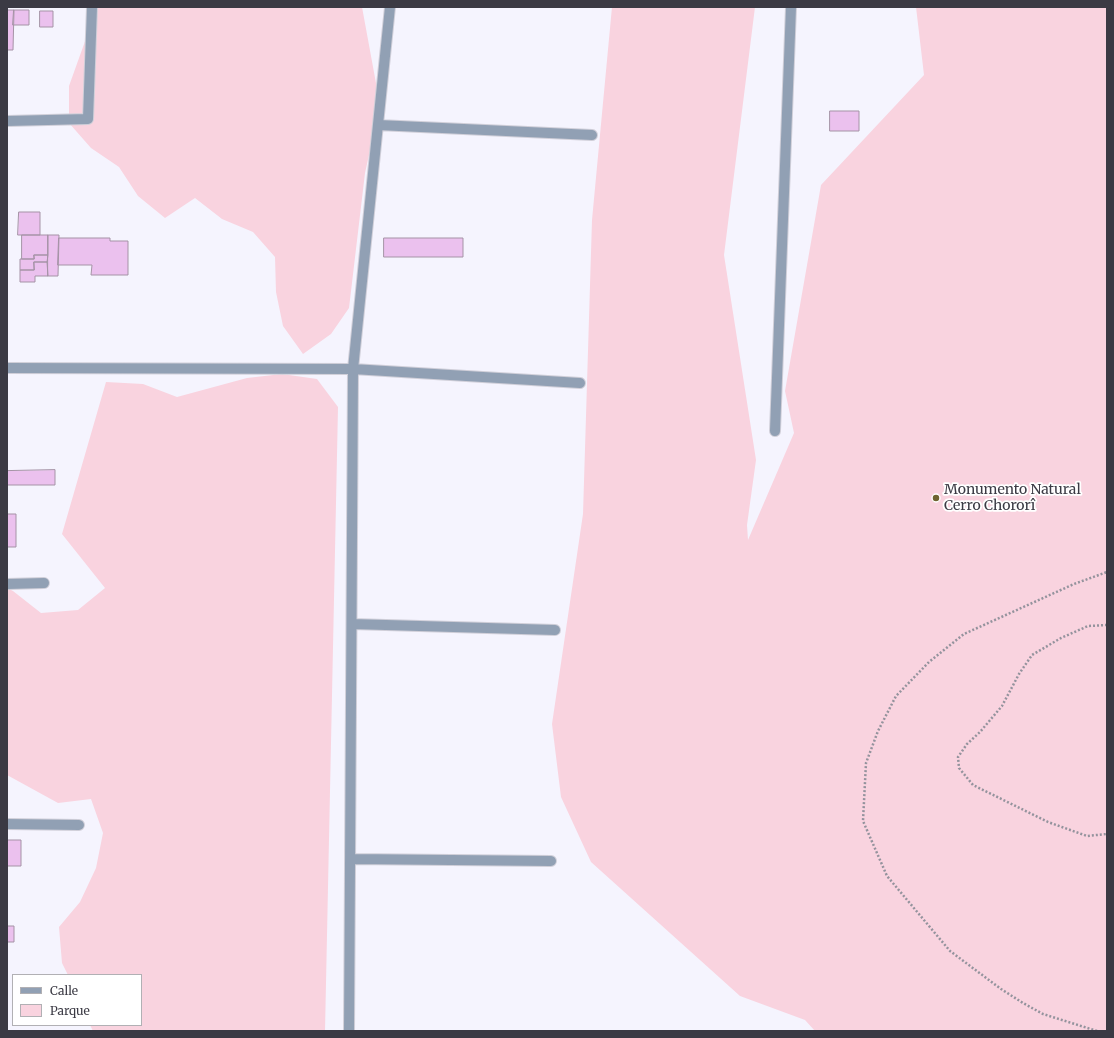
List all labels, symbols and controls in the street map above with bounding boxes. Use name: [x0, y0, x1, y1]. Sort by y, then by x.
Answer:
place label: Monumento Natural Cerro Chororî: [944, 482, 1081, 514]
marker: Monumento Natural Cerro Chororî: [931, 493, 941, 503]
legend: [12, 974, 142, 1026]
text: Calle: [50, 983, 78, 998]
text: Parque: [50, 1003, 90, 1018]

